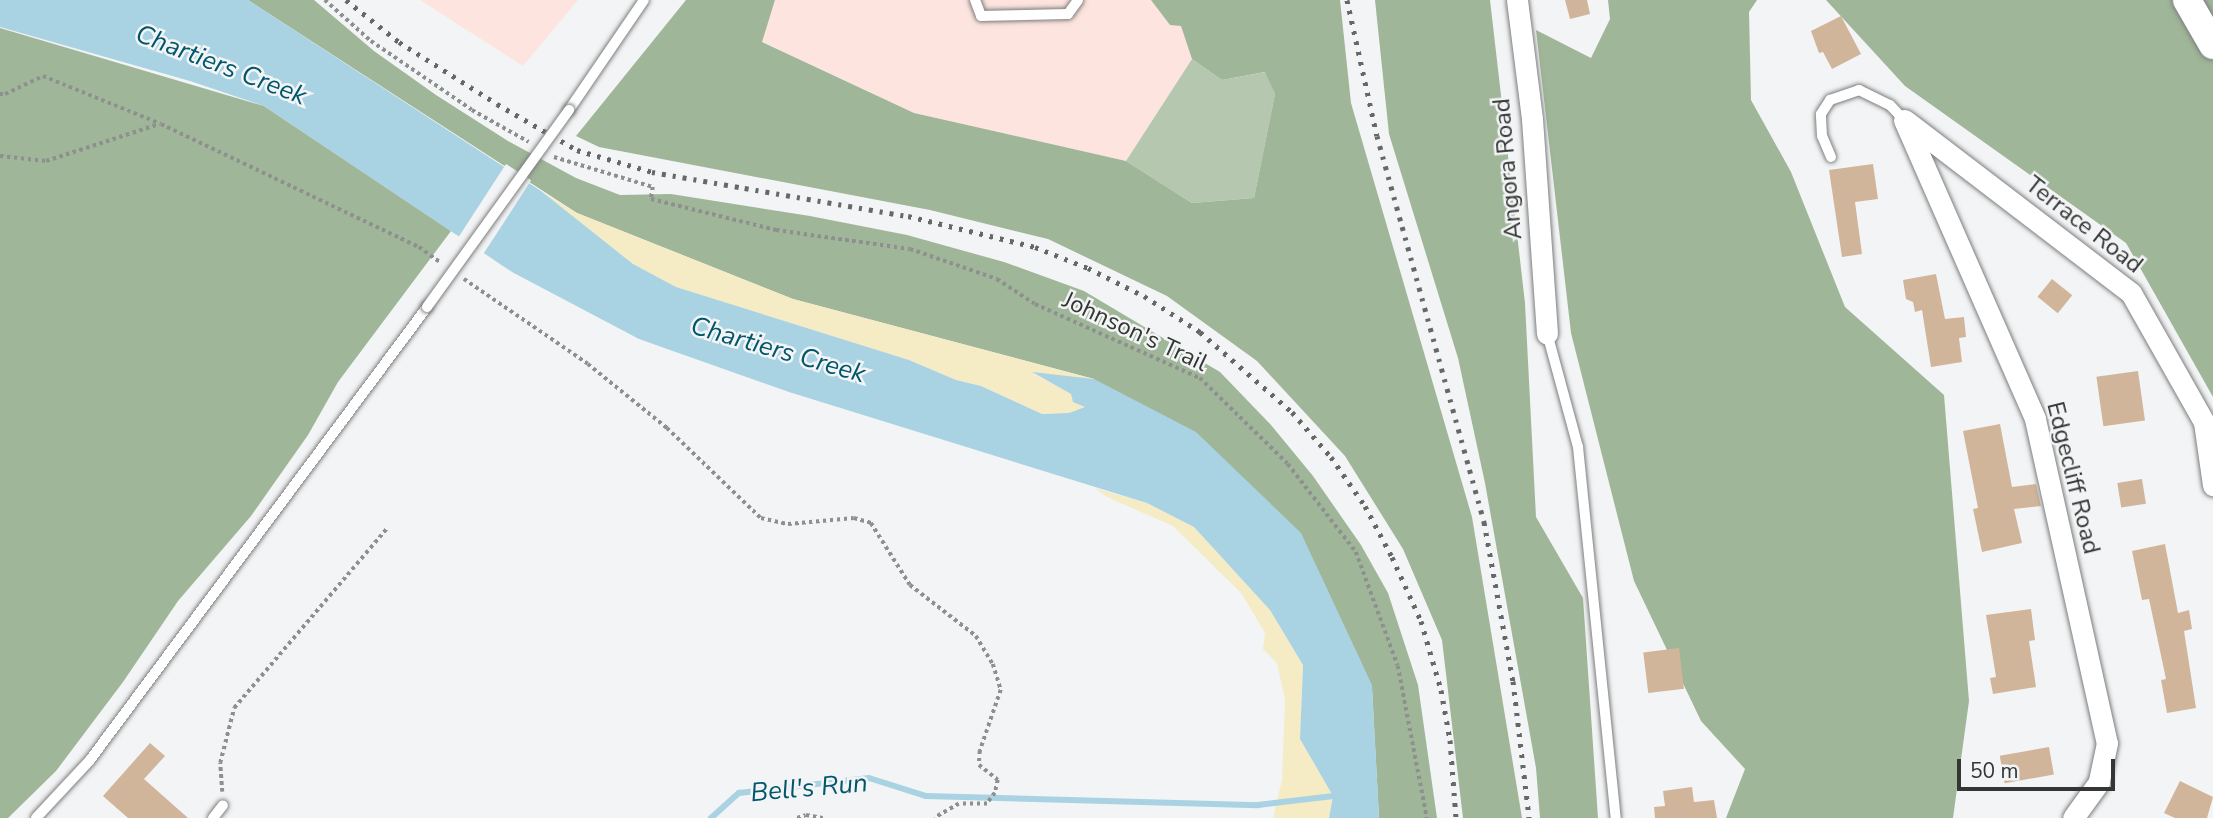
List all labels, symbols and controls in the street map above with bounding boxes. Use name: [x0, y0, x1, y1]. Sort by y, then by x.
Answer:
water label: Chartiers Creek: [131, 18, 311, 112]
street label: Angora Road: [1487, 97, 1529, 241]
street label: Terrace Road: [2020, 170, 2148, 280]
street label: Johnson's Trail: [1058, 286, 1212, 378]
water label: Chartiers Creek: [687, 310, 869, 390]
street label: Edgecliff Road: [2040, 399, 2106, 557]
scale bar: [1961, 744, 2118, 788]
text: 50 m: [1970, 757, 2019, 785]
water label: Bell's Run: [749, 767, 869, 809]

